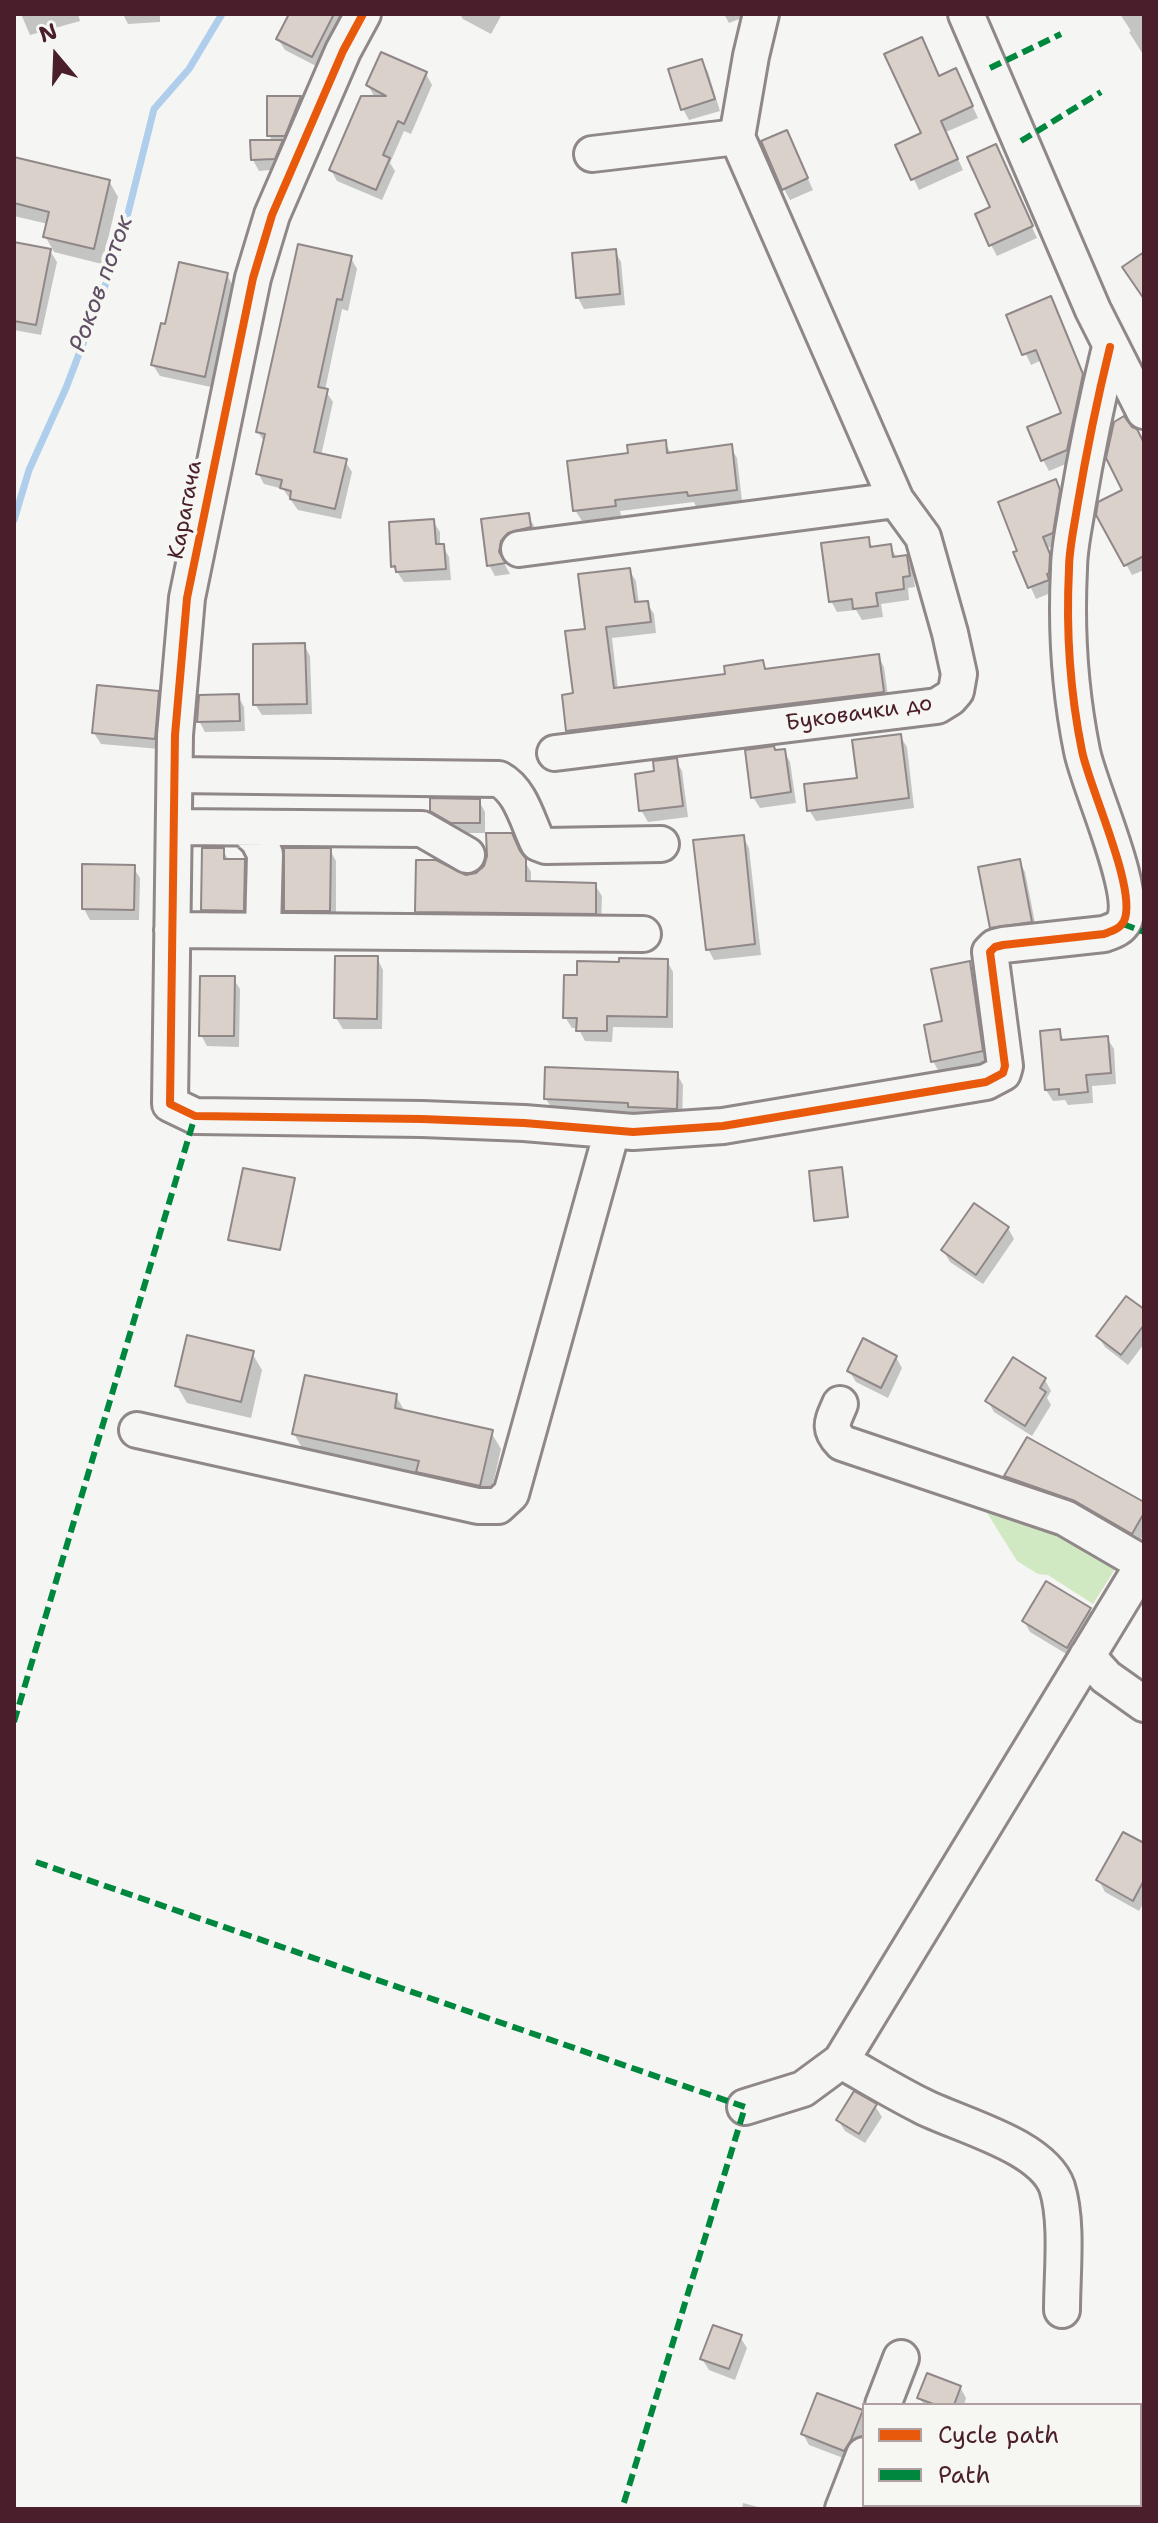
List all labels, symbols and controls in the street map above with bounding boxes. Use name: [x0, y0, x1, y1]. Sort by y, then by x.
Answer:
north arrow: [16, 16, 96, 96]
text: N: [35, 16, 61, 49]
water label: Роков поток: [64, 212, 140, 356]
street label: Карагача: [163, 458, 209, 562]
street label: Буковачки до: [784, 691, 934, 737]
legend: [862, 2403, 1142, 2507]
text: Cycle path: [938, 2419, 1059, 2451]
text: Path: [938, 2459, 990, 2491]

